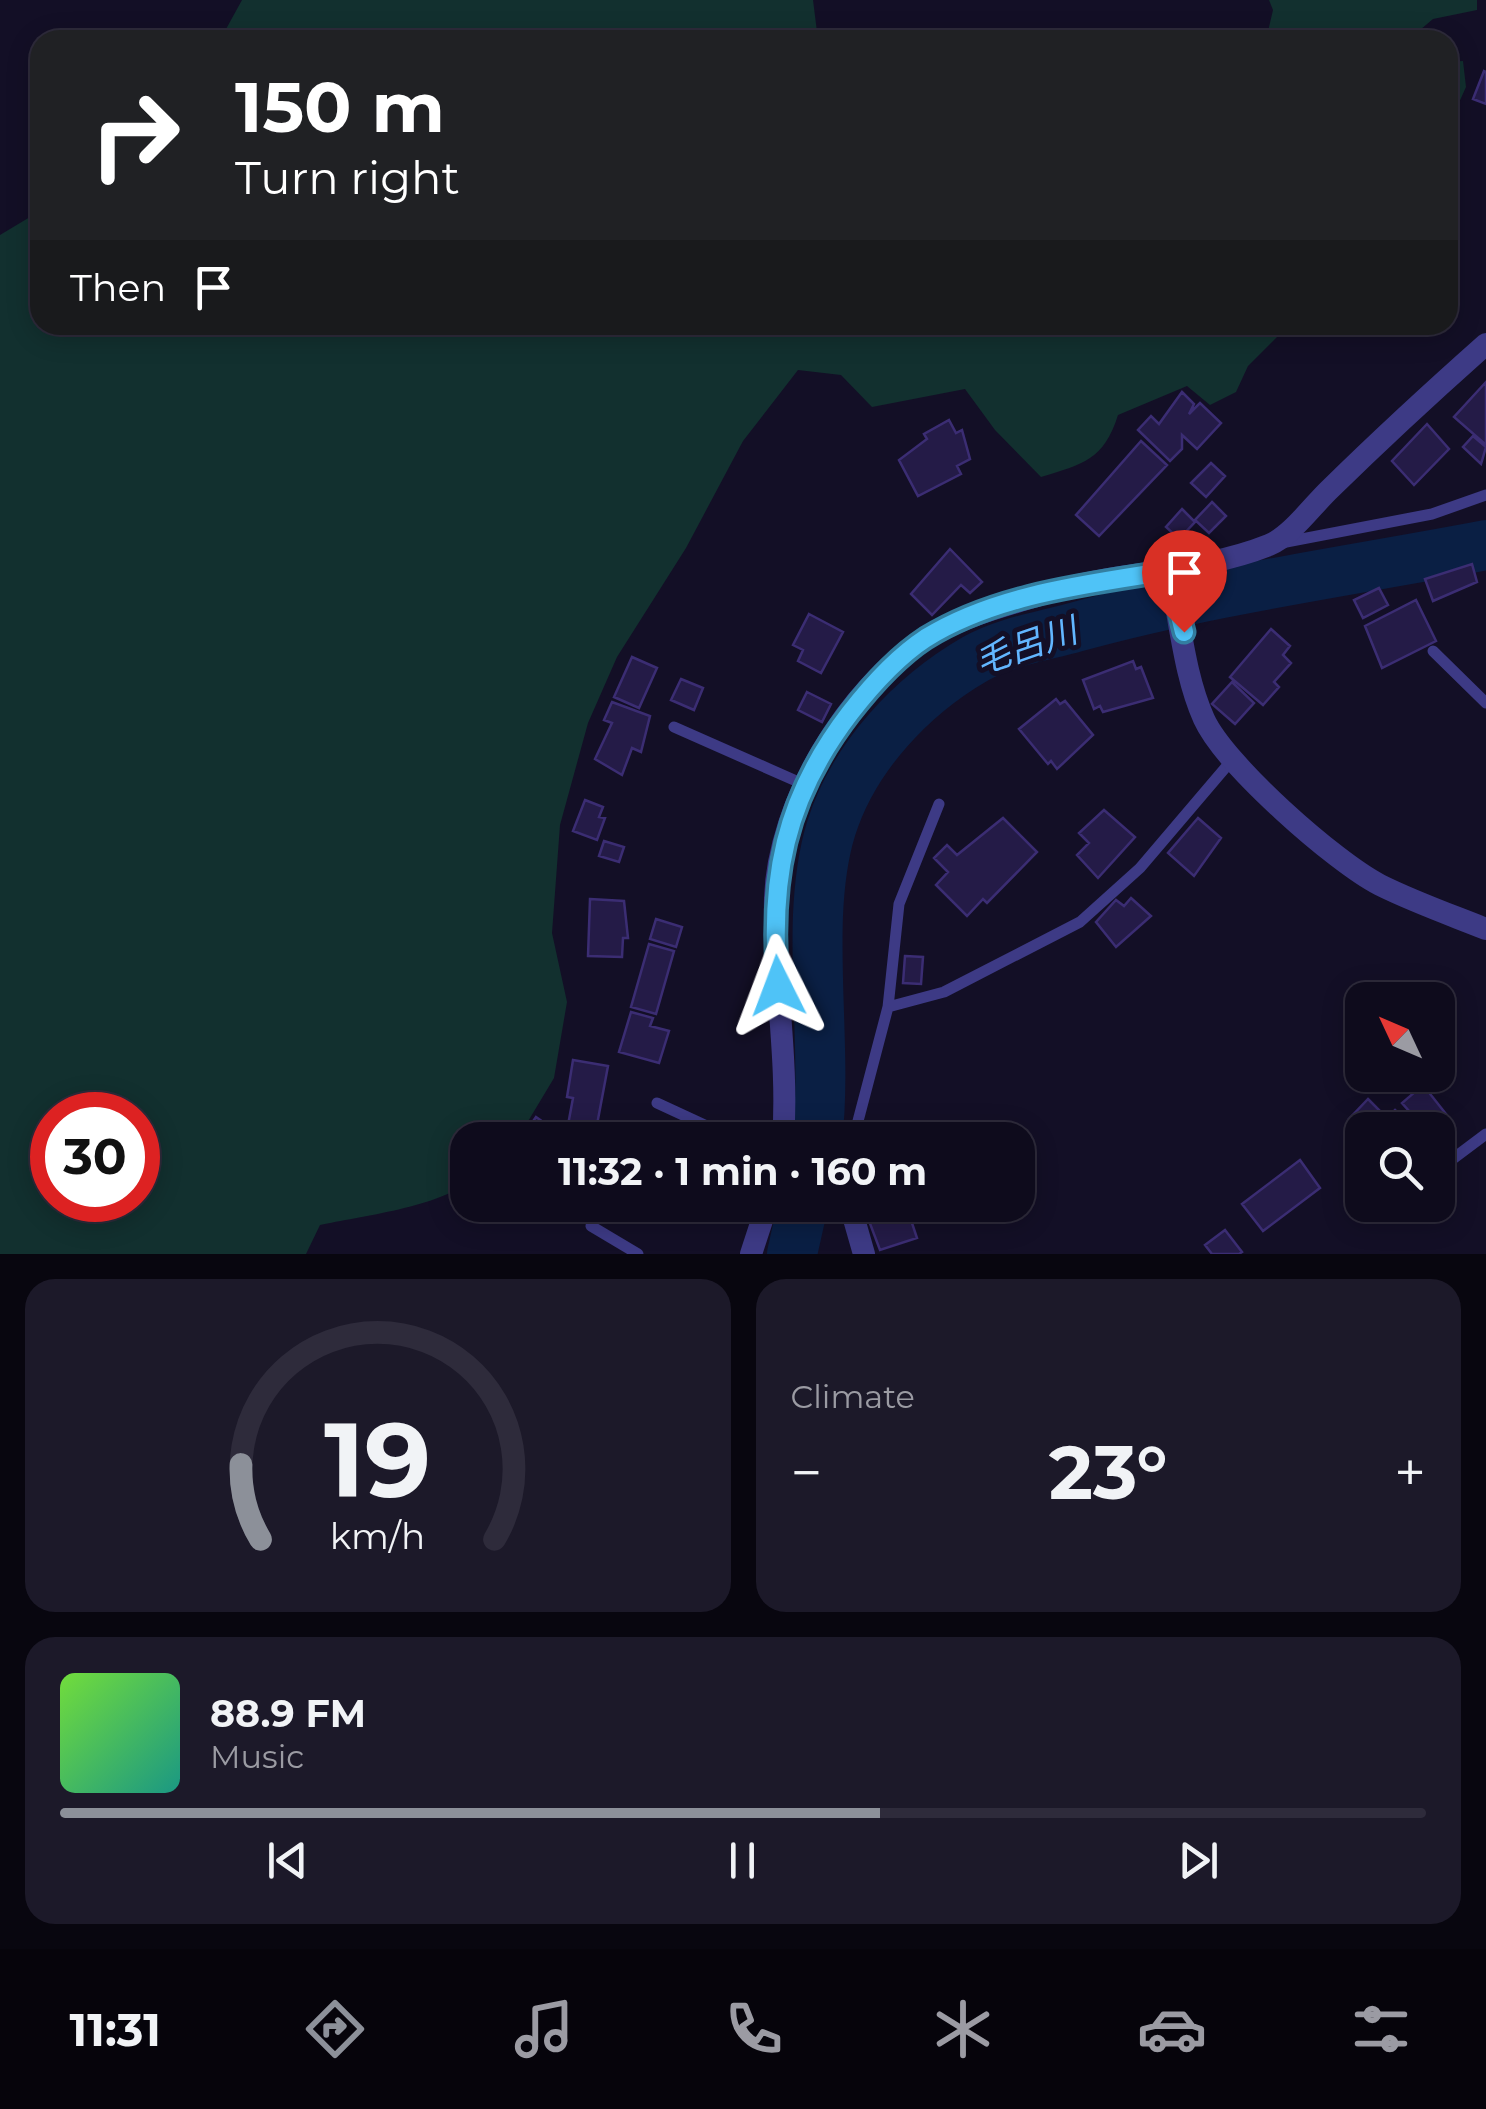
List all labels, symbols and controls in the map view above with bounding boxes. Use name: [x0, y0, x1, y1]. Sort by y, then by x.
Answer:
text: 150 m: [235, 64, 445, 150]
icon: right: [70, 70, 200, 200]
text: Turn right: [235, 150, 460, 205]
icon: arrive: [186, 260, 241, 315]
text: Then: [70, 264, 166, 311]
pin: [1142, 530, 1227, 633]
icon: arrive: [1157, 545, 1212, 600]
water label: 毛呂川: [969, 607, 1086, 683]
position arrow: [726, 934, 830, 1038]
north arrow: [1345, 982, 1455, 1092]
map controls: [1345, 982, 1455, 1222]
speed limit sign: 30: [30, 1092, 160, 1222]
button: search: [1345, 1112, 1455, 1222]
text: 11:32 · 1 min · 160 m: [558, 1148, 927, 1195]
text: Climate: [791, 1377, 915, 1416]
text: 19: [324, 1396, 431, 1523]
text: 23°: [1049, 1426, 1168, 1518]
text: −: [791, 1439, 822, 1506]
text: +: [1394, 1439, 1426, 1506]
text: km/h: [330, 1514, 425, 1558]
text: 88.9 FM: [210, 1690, 366, 1737]
text: Music: [210, 1737, 304, 1776]
icon: previous: [260, 1833, 315, 1888]
icon: pause: [715, 1833, 770, 1888]
icon: next: [1171, 1833, 1226, 1888]
icon: directions: [300, 1994, 370, 2064]
icon: music: [509, 1994, 579, 2064]
icon: phone: [719, 1994, 789, 2064]
icon: climate: [928, 1994, 998, 2064]
icon: car: [1137, 1994, 1207, 2064]
icon: filters: [1346, 1994, 1416, 2064]
text: 11:31: [70, 2002, 161, 2057]

